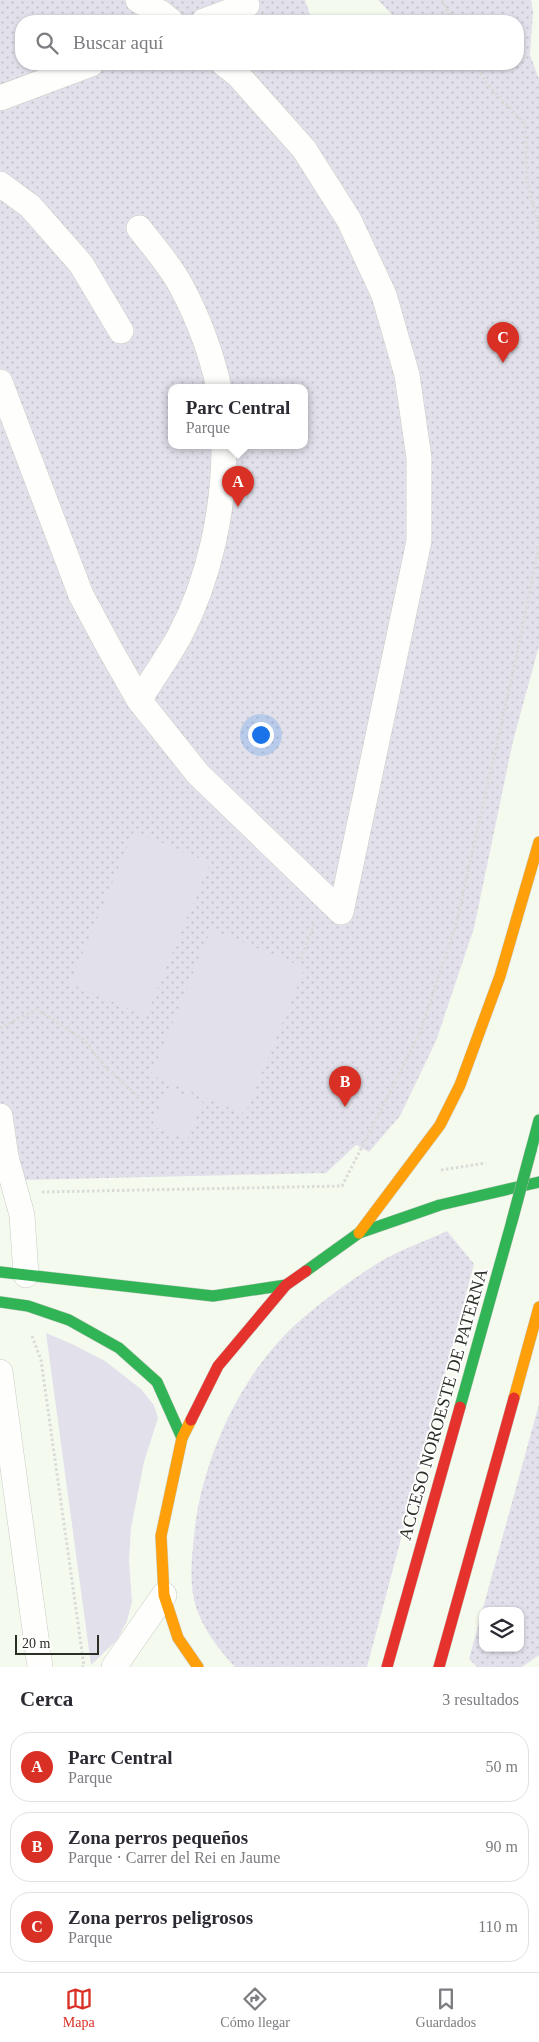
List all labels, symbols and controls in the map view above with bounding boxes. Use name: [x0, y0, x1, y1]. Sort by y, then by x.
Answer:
search box: [15, 15, 524, 70]
icon: search: [33, 29, 61, 57]
text: Buscar aquí: [73, 32, 163, 53]
pin: C: [487, 322, 519, 363]
popup: [168, 384, 308, 449]
text: Parc Central: [186, 397, 290, 418]
text: Parque: [186, 419, 230, 436]
pin: A: [222, 466, 254, 507]
your location: [248, 722, 274, 748]
pin: B: [329, 1066, 361, 1107]
street label: ACCESO NOROESTE DE PATERNA: [395, 1266, 491, 1542]
map controls: [479, 1607, 524, 1652]
button: layers: [479, 1607, 524, 1652]
scale bar: [15, 1632, 99, 1655]
text: 20 m: [22, 1636, 50, 1651]
text: Cerca: [20, 1687, 73, 1711]
text: 3 resultados: [442, 1691, 519, 1708]
text: Parc Central: [68, 1747, 173, 1768]
text: A: [31, 1758, 43, 1775]
text: 50 m: [486, 1758, 518, 1775]
text: Parque: [68, 1769, 112, 1786]
text: Zona perros pequeños: [68, 1827, 248, 1848]
text: B: [32, 1838, 42, 1855]
text: 90 m: [486, 1838, 518, 1855]
text: Parque · Carrer del Rei en Jaume: [68, 1849, 280, 1866]
text: Zona perros peligrosos: [68, 1907, 253, 1928]
text: C: [31, 1918, 43, 1935]
text: 110 m: [478, 1918, 518, 1935]
text: Parque: [68, 1929, 112, 1946]
tab: Mapa: [63, 1985, 95, 2031]
tab: Cómo llegar: [220, 1985, 290, 2031]
tab: Guardados: [416, 1985, 476, 2031]

